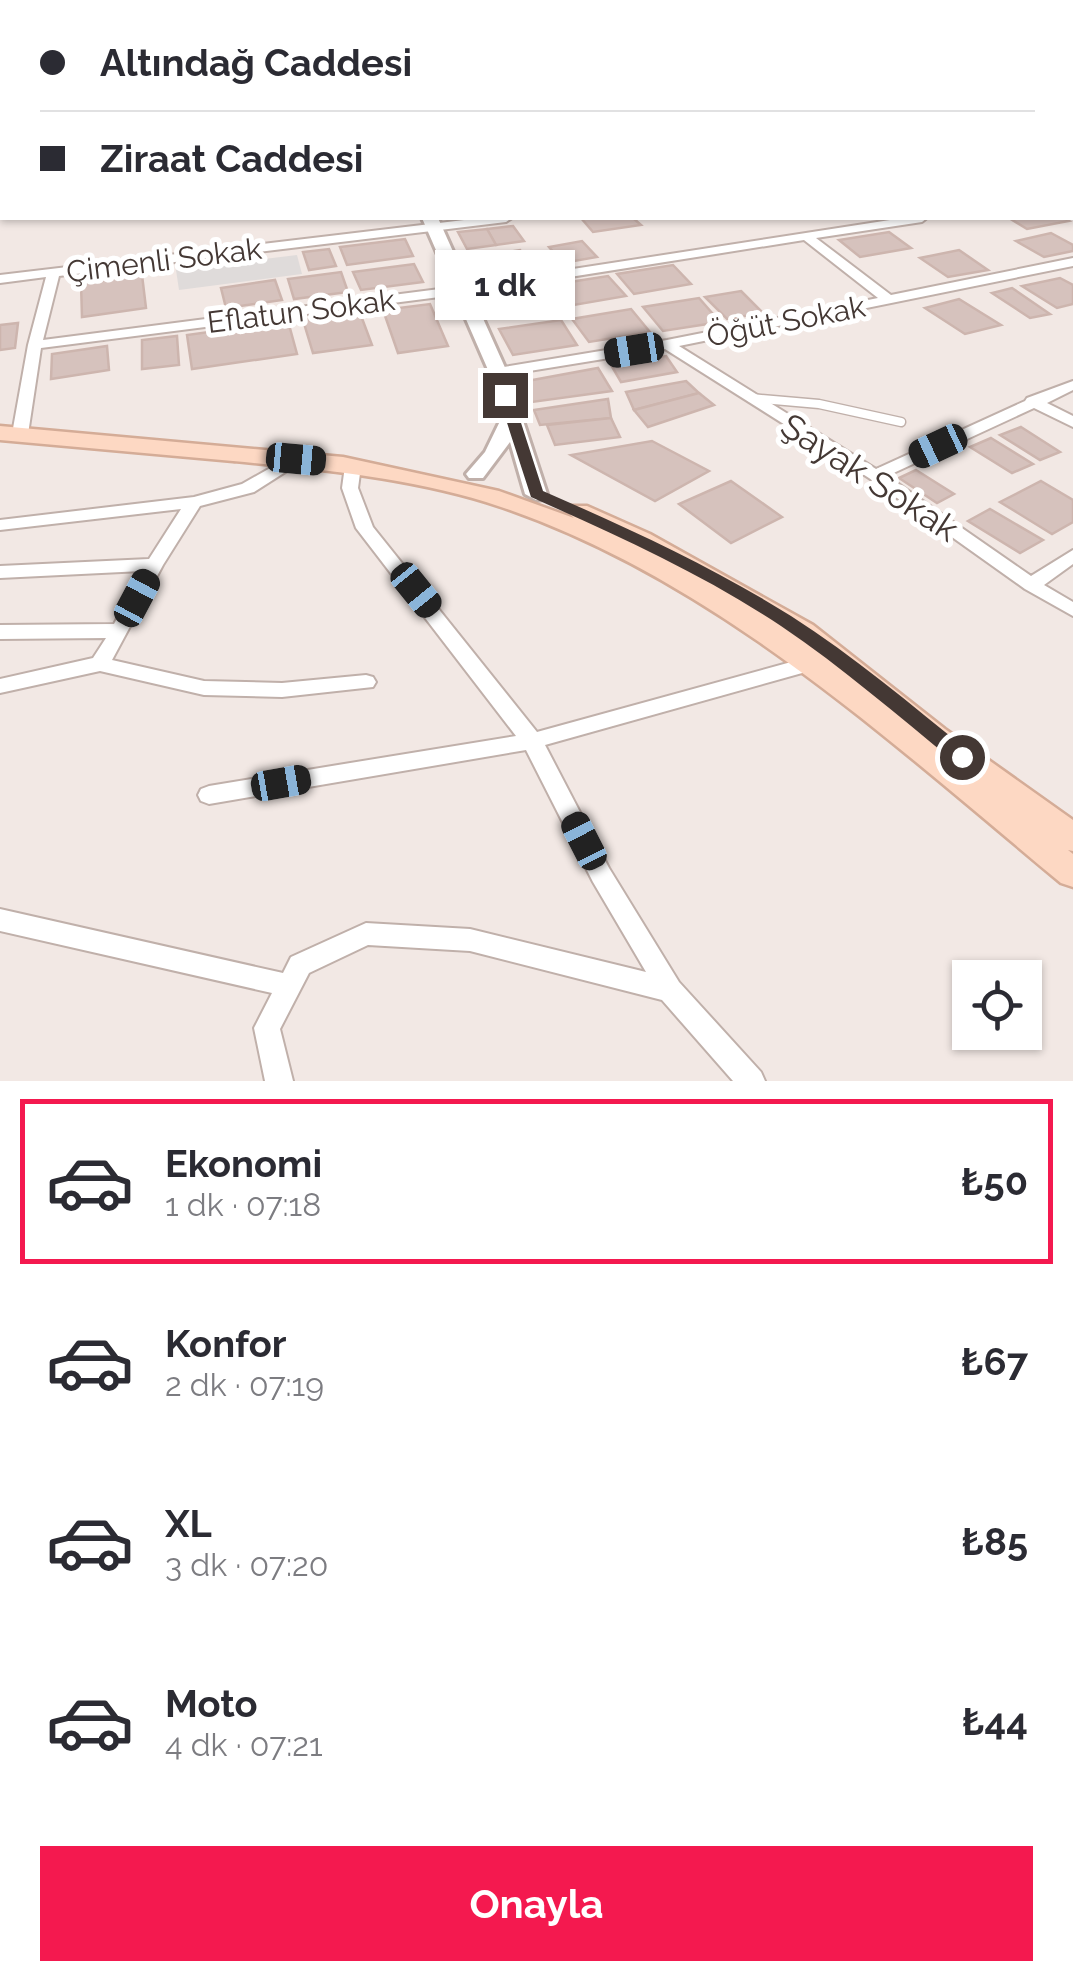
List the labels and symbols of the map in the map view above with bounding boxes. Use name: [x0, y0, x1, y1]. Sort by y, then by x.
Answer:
street label: Çimenli Sokak: [64, 231, 264, 289]
callout: 1 dk: [435, 250, 575, 320]
street label: Eflatun Sokak: [205, 282, 397, 340]
street label: Öğüt Sokak: [704, 288, 868, 354]
car: [602, 330, 666, 370]
route end: [483, 373, 528, 418]
street label: Şayak Sokak: [774, 405, 967, 550]
car: [904, 420, 972, 472]
car: [265, 441, 327, 477]
car: [385, 557, 447, 623]
car: [110, 564, 164, 632]
route start: [940, 735, 985, 780]
car: [249, 763, 313, 803]
car: [557, 807, 611, 875]

